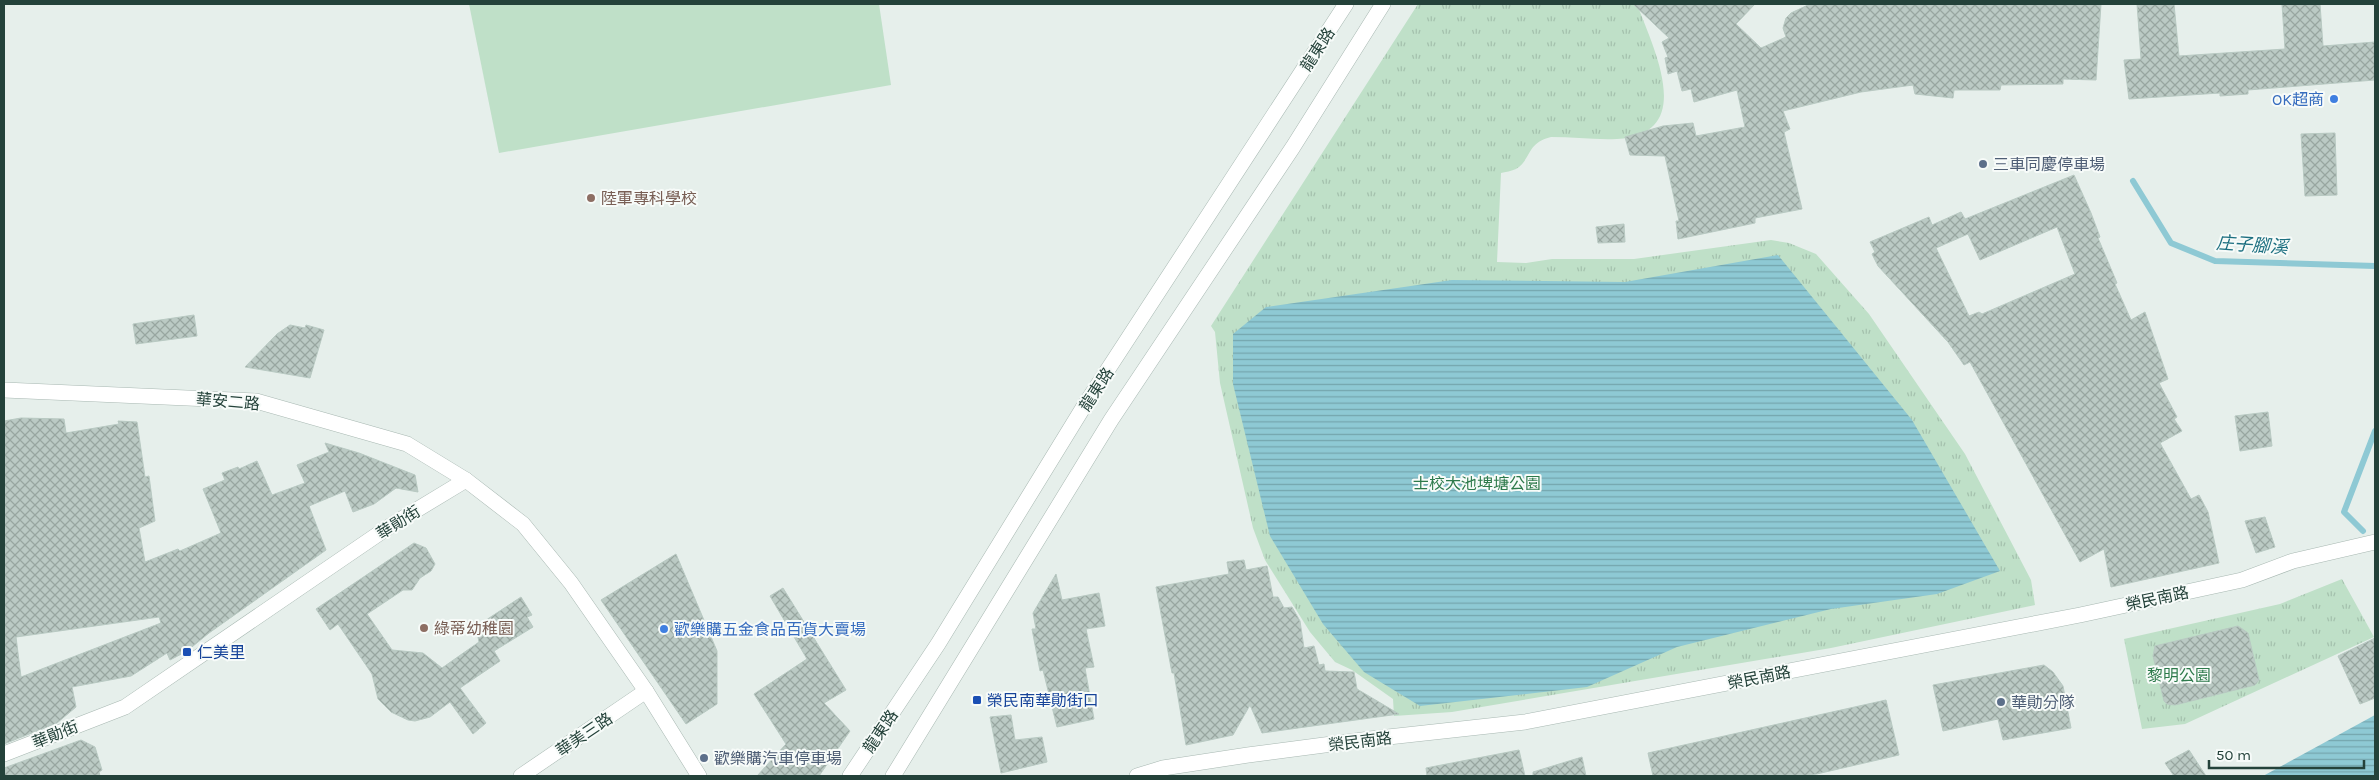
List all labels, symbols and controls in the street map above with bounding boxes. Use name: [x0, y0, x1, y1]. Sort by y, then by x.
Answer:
street label: 龍東路: [1296, 24, 1338, 75]
place label: OK超商: [2272, 90, 2324, 109]
marker: OK超商: [2328, 93, 2340, 105]
place label: 三車同慶停車場: [1993, 155, 2105, 174]
marker: 三車同慶停車場: [1977, 158, 1989, 170]
place label: 陸軍專科學校: [601, 189, 697, 208]
marker: 陸軍專科學校: [585, 192, 597, 204]
water label: 庄子腳溪: [2215, 232, 2292, 259]
street label: 龍東路: [1075, 364, 1117, 415]
street label: 華安二路: [195, 389, 261, 414]
park label: 士校大池埤塘公園: [1413, 474, 1541, 493]
street label: 華勛街: [373, 502, 424, 543]
street label: 榮民南路: [2124, 583, 2190, 614]
place label: 綠蒂幼稚園: [434, 619, 514, 638]
place label: 歡樂購五金食品百貨大賣場: [674, 620, 866, 639]
marker: 綠蒂幼稚園: [418, 622, 430, 634]
marker: 歡樂購五金食品百貨大賣場: [658, 623, 670, 635]
place label: 仁美里: [197, 643, 245, 662]
marker: 仁美里: [181, 646, 193, 658]
street label: 榮民南路: [1726, 662, 1792, 693]
park label: 黎明公園: [2147, 666, 2211, 685]
place label: 榮民南華勛街口: [987, 691, 1099, 710]
place label: 華勛分隊: [2011, 693, 2075, 712]
marker: 榮民南華勛街口: [971, 694, 983, 706]
marker: 華勛分隊: [1995, 696, 2007, 708]
street label: 龍東路: [859, 706, 902, 756]
street label: 華美三路: [552, 709, 616, 760]
street label: 華勛街: [29, 717, 81, 752]
street label: 榮民南路: [1327, 728, 1393, 755]
scale bar: [2209, 738, 2364, 770]
text: 50 m: [2216, 746, 2251, 764]
place label: 歡樂購汽車停車場: [714, 749, 842, 768]
marker: 歡樂購汽車停車場: [698, 752, 710, 764]

